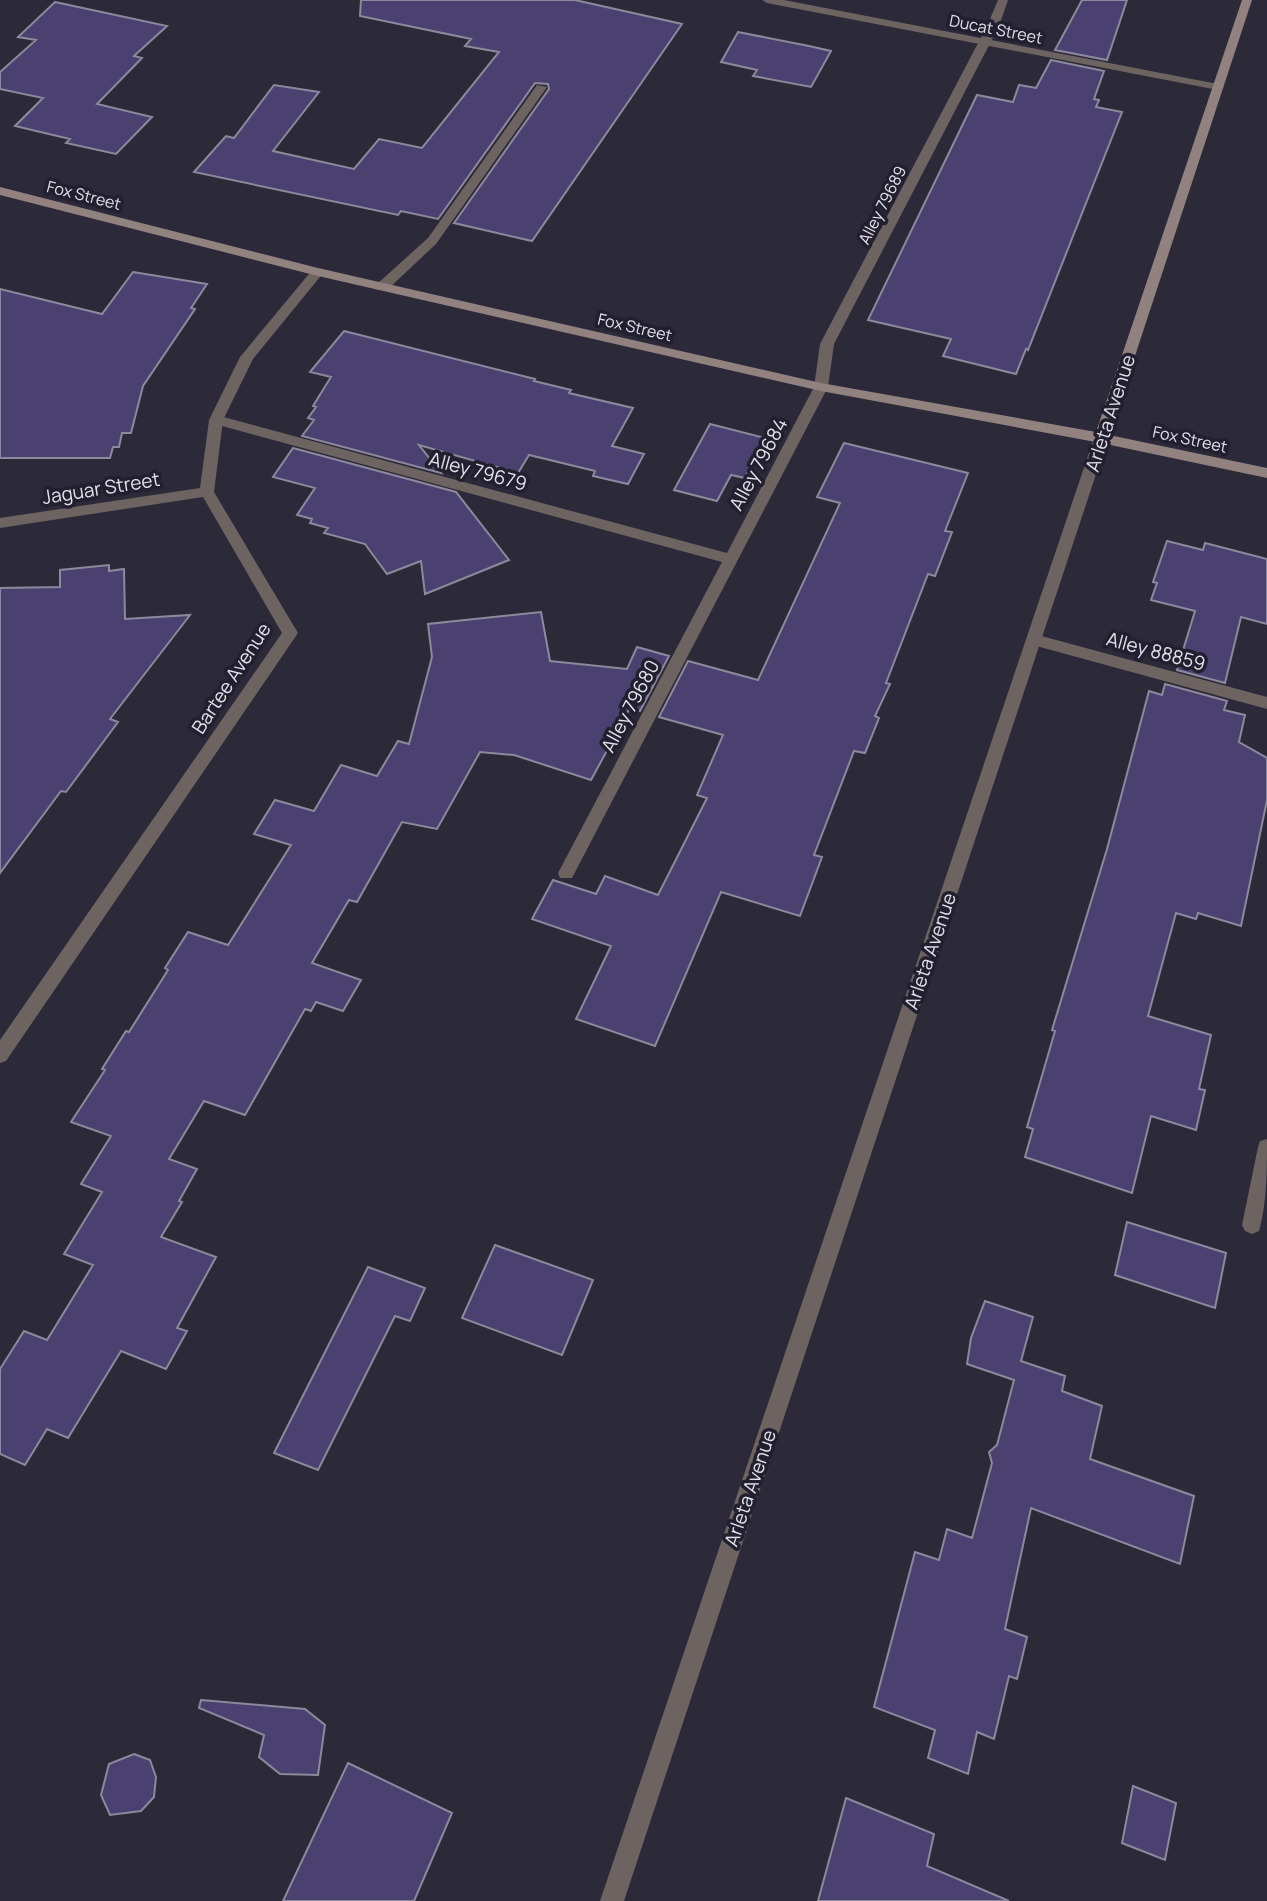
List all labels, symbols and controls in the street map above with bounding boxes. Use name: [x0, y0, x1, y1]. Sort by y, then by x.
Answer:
street label: Ducat Street: [947, 9, 1045, 49]
street label: Alley 79689: [853, 162, 911, 248]
street label: Fox Street: [45, 175, 123, 215]
street label: Fox Street: [596, 308, 674, 346]
street label: Arleta Avenue: [1079, 351, 1141, 475]
street label: Alley 79684: [723, 413, 793, 515]
street label: Fox Street: [1151, 420, 1229, 458]
street label: Alley 79679: [426, 445, 530, 497]
street label: Jaguar Street: [40, 466, 162, 510]
street label: Bartee Avenue: [185, 618, 277, 738]
street label: Alley 88859: [1104, 625, 1208, 677]
street label: Alley 79680: [595, 655, 665, 757]
street label: Arleta Avenue: [898, 889, 962, 1013]
street label: Arleta Avenue: [718, 1426, 782, 1550]

